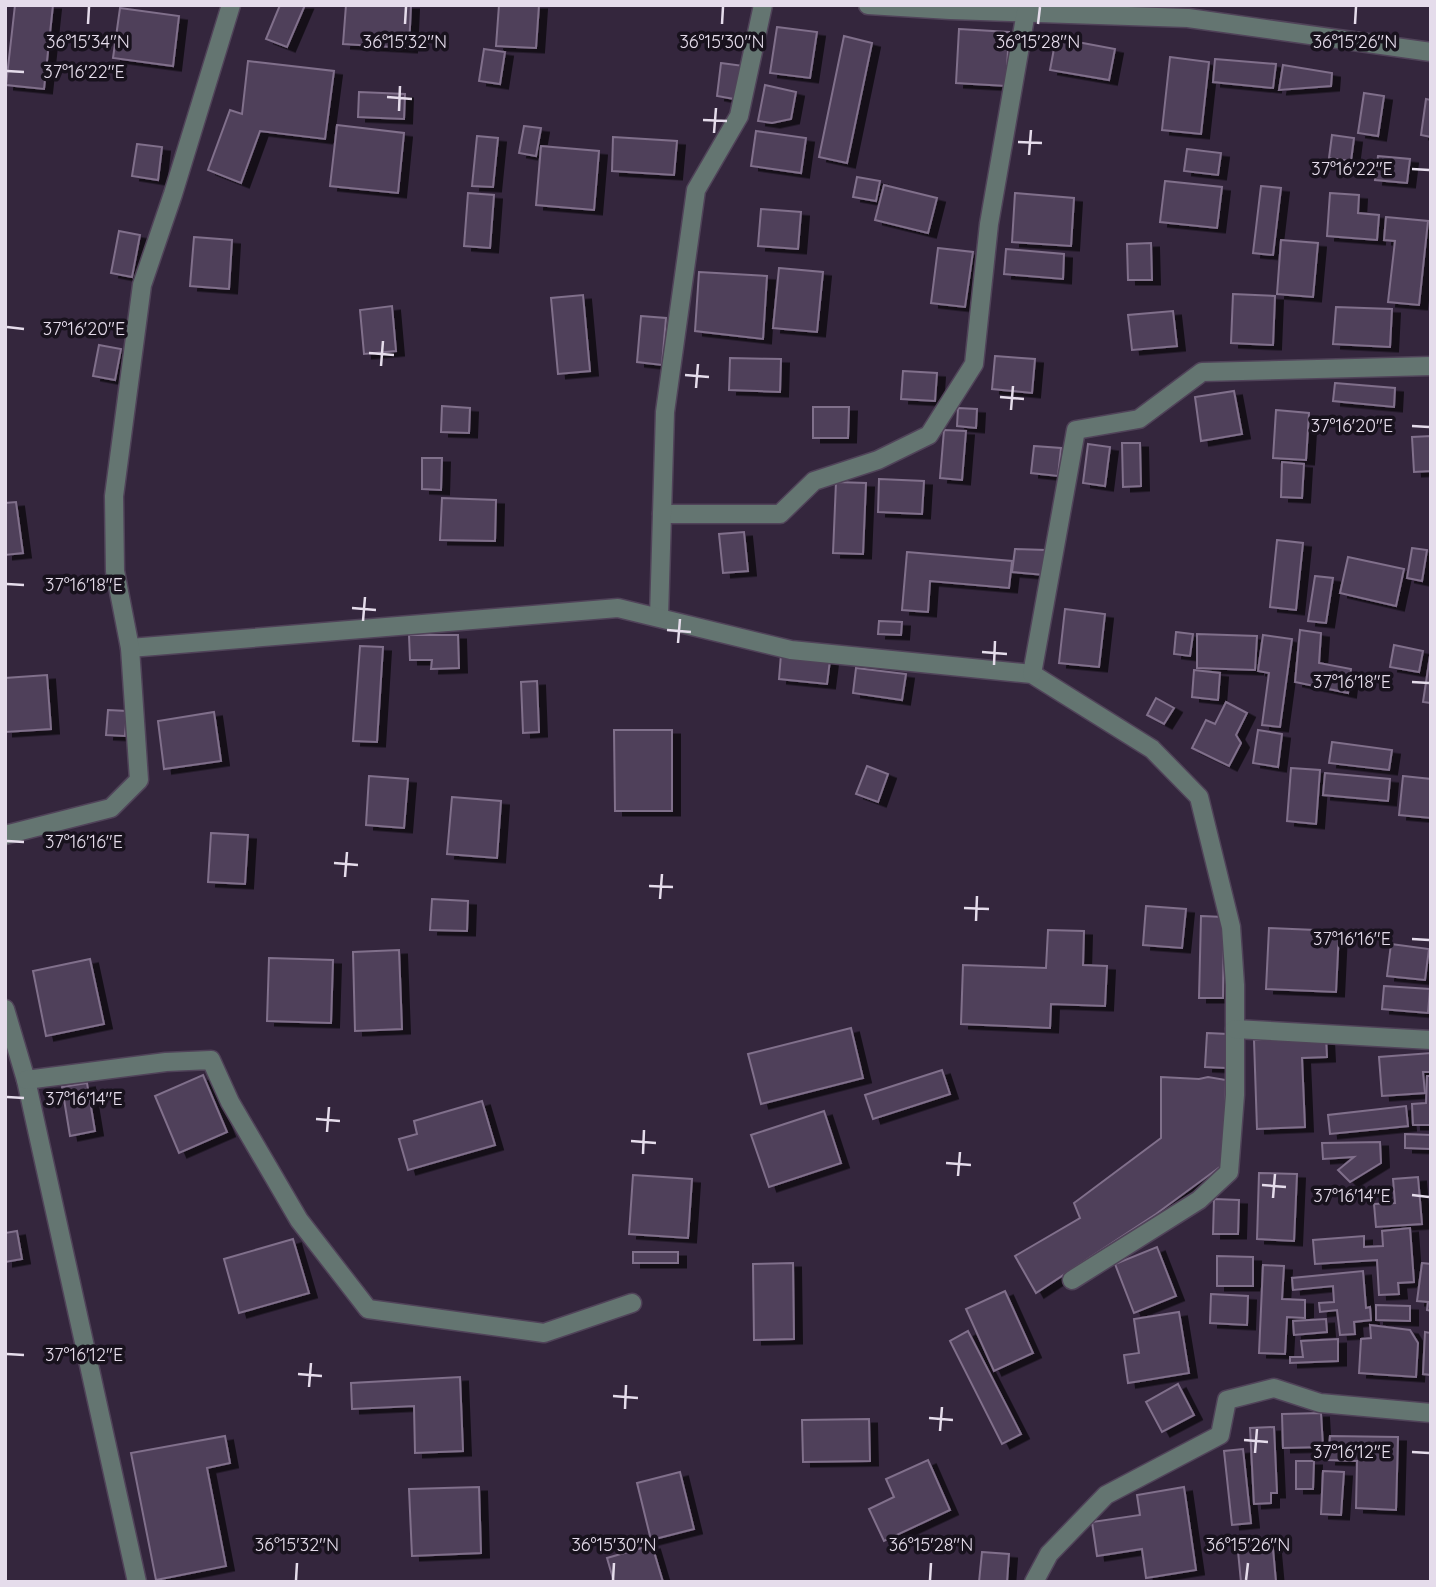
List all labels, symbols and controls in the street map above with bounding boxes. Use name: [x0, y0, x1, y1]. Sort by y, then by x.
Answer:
text: 36°15'34"N: [46, 30, 130, 53]
text: 36°15'32"N: [363, 30, 447, 53]
text: 36°15'30"N: [679, 30, 765, 53]
text: 36°15'28"N: [996, 30, 1080, 53]
text: 36°15'26"N: [1313, 30, 1397, 53]
text: 37°16'22"E: [43, 60, 125, 83]
text: 37°16'22"E: [1311, 157, 1393, 180]
text: 37°16'20"E: [43, 317, 125, 340]
text: 37°16'20"E: [1311, 414, 1393, 437]
text: 37°16'18"E: [45, 573, 123, 596]
text: 37°16'18"E: [1313, 670, 1391, 693]
text: 37°16'16"E: [45, 830, 123, 853]
text: 37°16'16"E: [1313, 927, 1391, 950]
text: 37°16'14"E: [45, 1087, 123, 1110]
text: 37°16'14"E: [1313, 1184, 1391, 1207]
text: 37°16'12"E: [45, 1343, 123, 1366]
text: 37°16'12"E: [1313, 1440, 1391, 1463]
text: 36°15'32"N: [255, 1533, 339, 1556]
text: 36°15'30"N: [571, 1533, 657, 1556]
text: 36°15'28"N: [889, 1533, 973, 1556]
text: 36°15'26"N: [1206, 1533, 1290, 1556]

